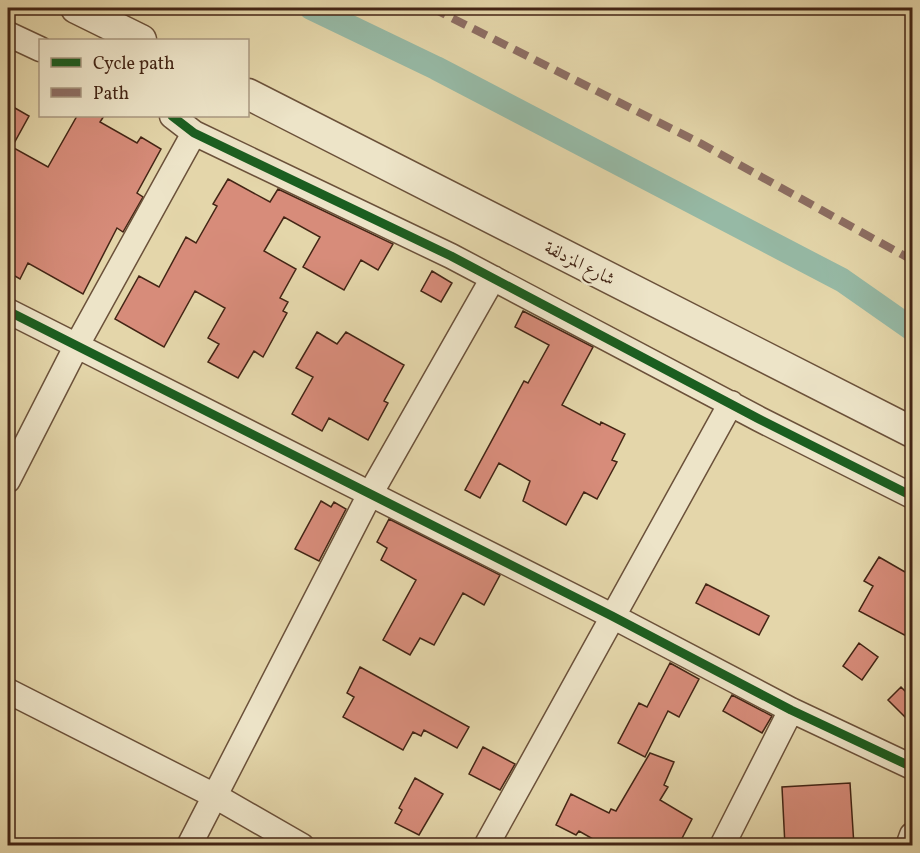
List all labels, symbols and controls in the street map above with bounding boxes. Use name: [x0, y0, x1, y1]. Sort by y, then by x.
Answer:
legend: [39, 39, 249, 117]
text: Cycle path: [93, 52, 175, 77]
text: Path: [93, 82, 129, 107]
street label: شارع المزدلفة: [539, 236, 619, 294]

